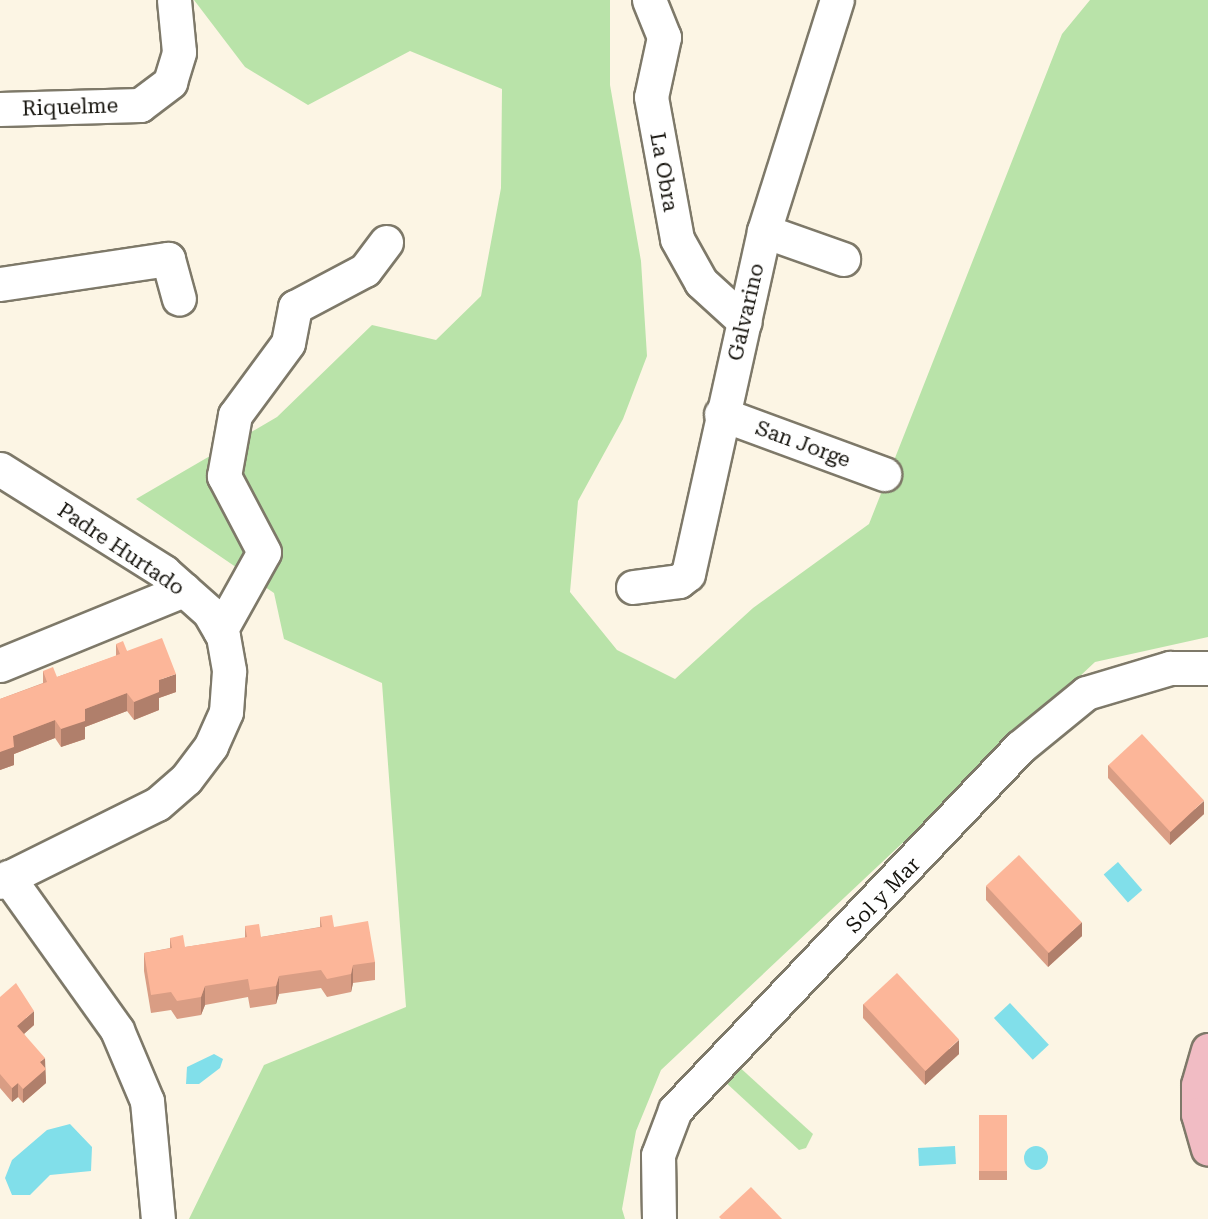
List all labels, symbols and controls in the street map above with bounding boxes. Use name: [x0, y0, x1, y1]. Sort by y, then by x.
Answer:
street label: Riquelme: [21, 93, 119, 121]
street label: La Obra: [645, 130, 683, 214]
street label: Galvarino: [723, 261, 769, 363]
street label: San Jorge: [752, 415, 854, 473]
street label: Padre Hurtado: [53, 497, 189, 601]
street label: Sol y Mar: [841, 852, 925, 938]

